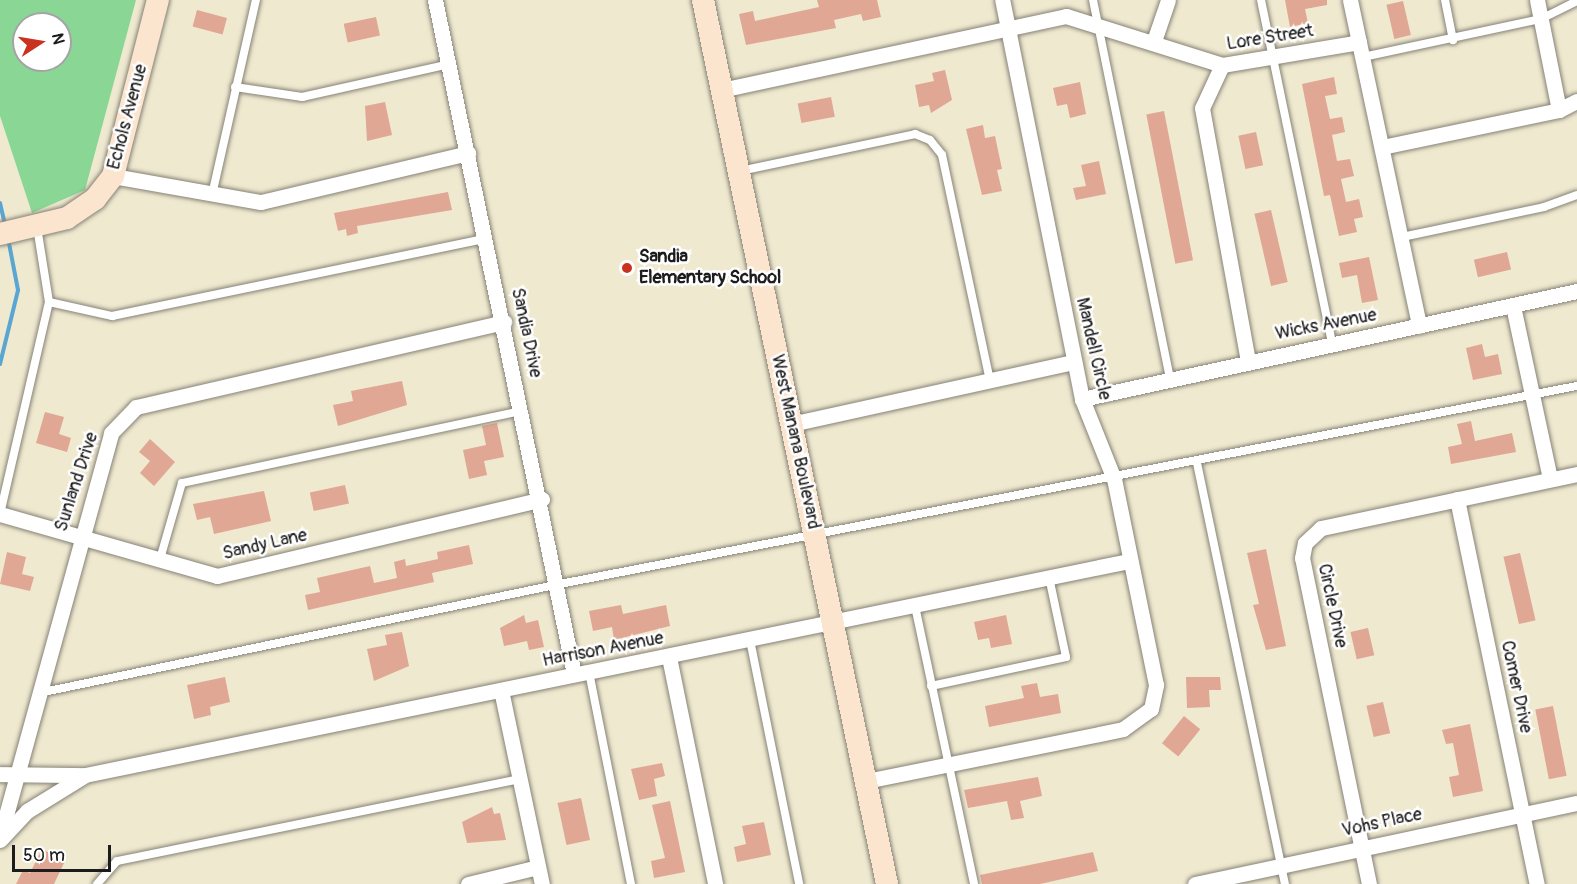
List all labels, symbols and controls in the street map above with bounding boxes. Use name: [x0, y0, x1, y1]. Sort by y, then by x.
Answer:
north arrow: [12, 12, 72, 72]
street label: Lore Street: [1225, 20, 1315, 56]
text: N: [47, 31, 69, 46]
street label: Echols Avenue: [104, 62, 152, 172]
place label: Sandia Elementary School: [639, 247, 781, 290]
marker: Sandia Elementary School: [620, 261, 634, 275]
street label: Sandia Drive: [506, 286, 546, 380]
street label: Mandell Circle: [1071, 296, 1115, 402]
street label: Wicks Avenue: [1274, 305, 1378, 345]
street label: West Manana Boulevard: [766, 353, 824, 531]
street label: Sunland Drive: [51, 430, 103, 534]
street label: Sandy Lane: [221, 525, 309, 565]
street label: Circle Drive: [1313, 562, 1351, 650]
street label: Harrison Avenue: [541, 628, 665, 672]
street label: Comer Drive: [1496, 639, 1536, 735]
street label: Vohs Place: [1340, 804, 1424, 842]
scale bar: [15, 833, 114, 871]
text: 50 m: [23, 844, 65, 867]

